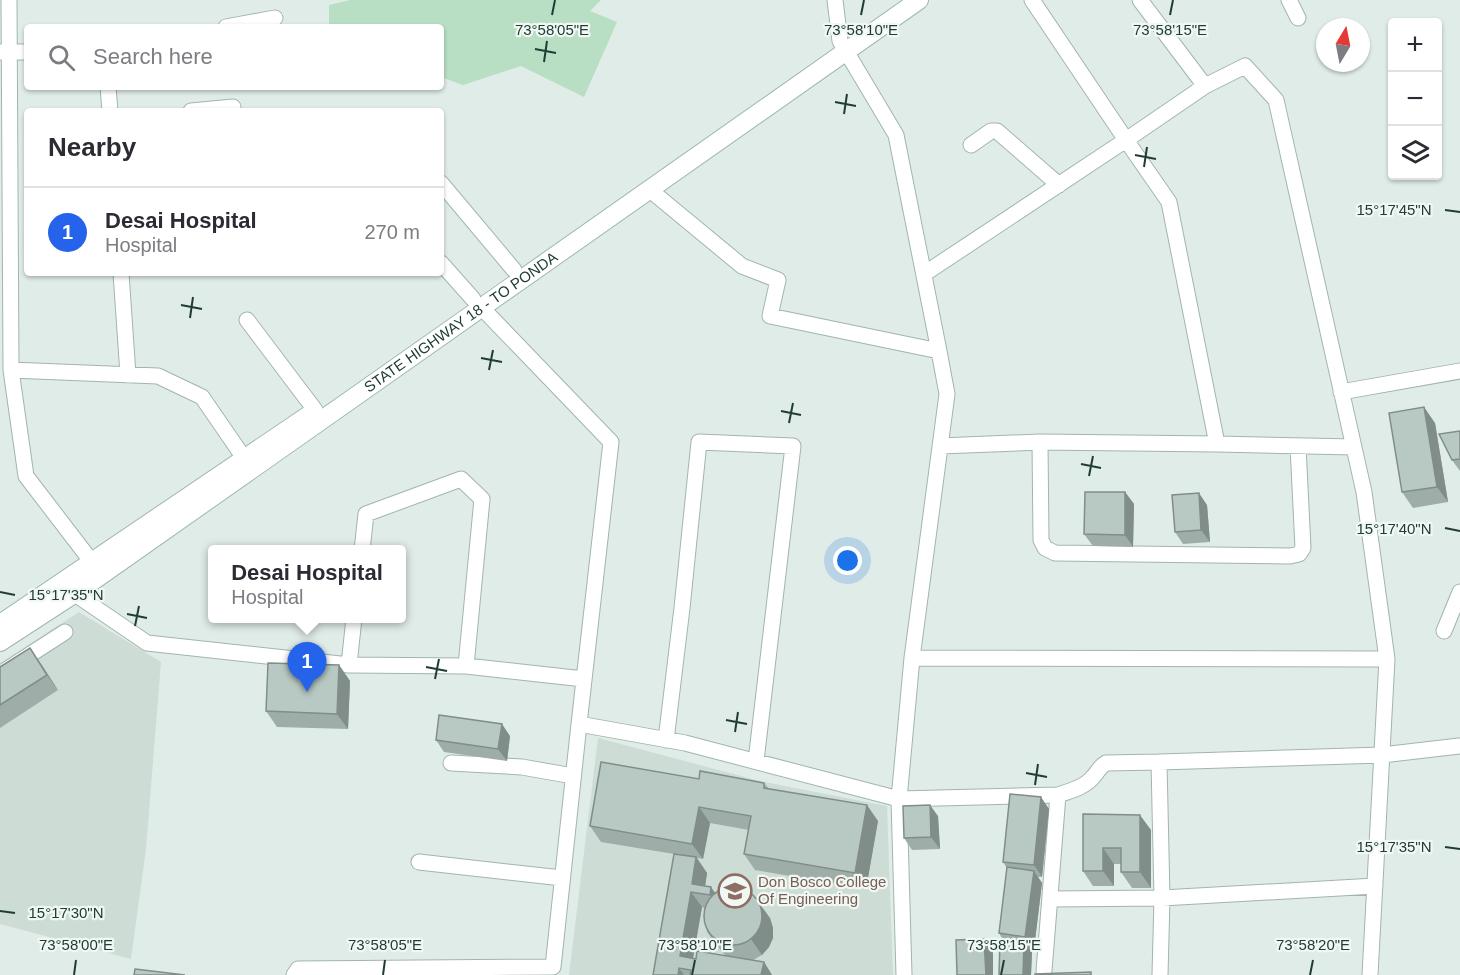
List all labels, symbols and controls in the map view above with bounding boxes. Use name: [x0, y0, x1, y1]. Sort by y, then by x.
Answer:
north arrow: [1316, 18, 1370, 72]
map controls: [1388, 18, 1442, 180]
button: +: [1388, 18, 1442, 72]
text: 73°58'05"E: [515, 21, 589, 38]
text: 73°58'10"E: [824, 21, 898, 38]
text: 73°58'15"E: [1133, 21, 1207, 38]
search box: [24, 24, 444, 90]
icon: search: [45, 41, 78, 74]
text: Search here: [93, 44, 213, 69]
button: −: [1388, 72, 1442, 126]
button: layers: [1388, 126, 1442, 180]
text: Nearby: [48, 132, 136, 162]
text: 15°17'45"N: [1356, 201, 1432, 218]
text: Desai Hospital: [105, 208, 257, 233]
text: 1: [62, 221, 73, 243]
text: 270 m: [364, 221, 420, 243]
text: Hospital: [105, 234, 177, 256]
street label: STATE HIGHWAY 18 - TO PONDA: [361, 248, 560, 396]
text: 15°17'40"N: [1356, 520, 1432, 537]
popup: [208, 545, 406, 623]
your location: [833, 546, 862, 575]
text: Desai Hospital: [231, 560, 383, 585]
text: 15°17'35"N: [28, 586, 104, 603]
text: Hospital: [231, 586, 303, 608]
pin: 1: [288, 642, 326, 692]
text: 15°17'35"N: [1356, 838, 1432, 855]
school or university icon: Don Bosco College Of Engineering: [717, 873, 753, 909]
place label: Don Bosco College Of Engineering: [758, 873, 886, 907]
text: 15°17'30"N: [28, 904, 104, 921]
text: 73°58'00"E: [39, 936, 113, 953]
text: 73°58'05"E: [348, 936, 422, 953]
text: 73°58'10"E: [658, 936, 732, 953]
text: 73°58'15"E: [967, 936, 1041, 953]
text: 73°58'20"E: [1276, 936, 1350, 953]

